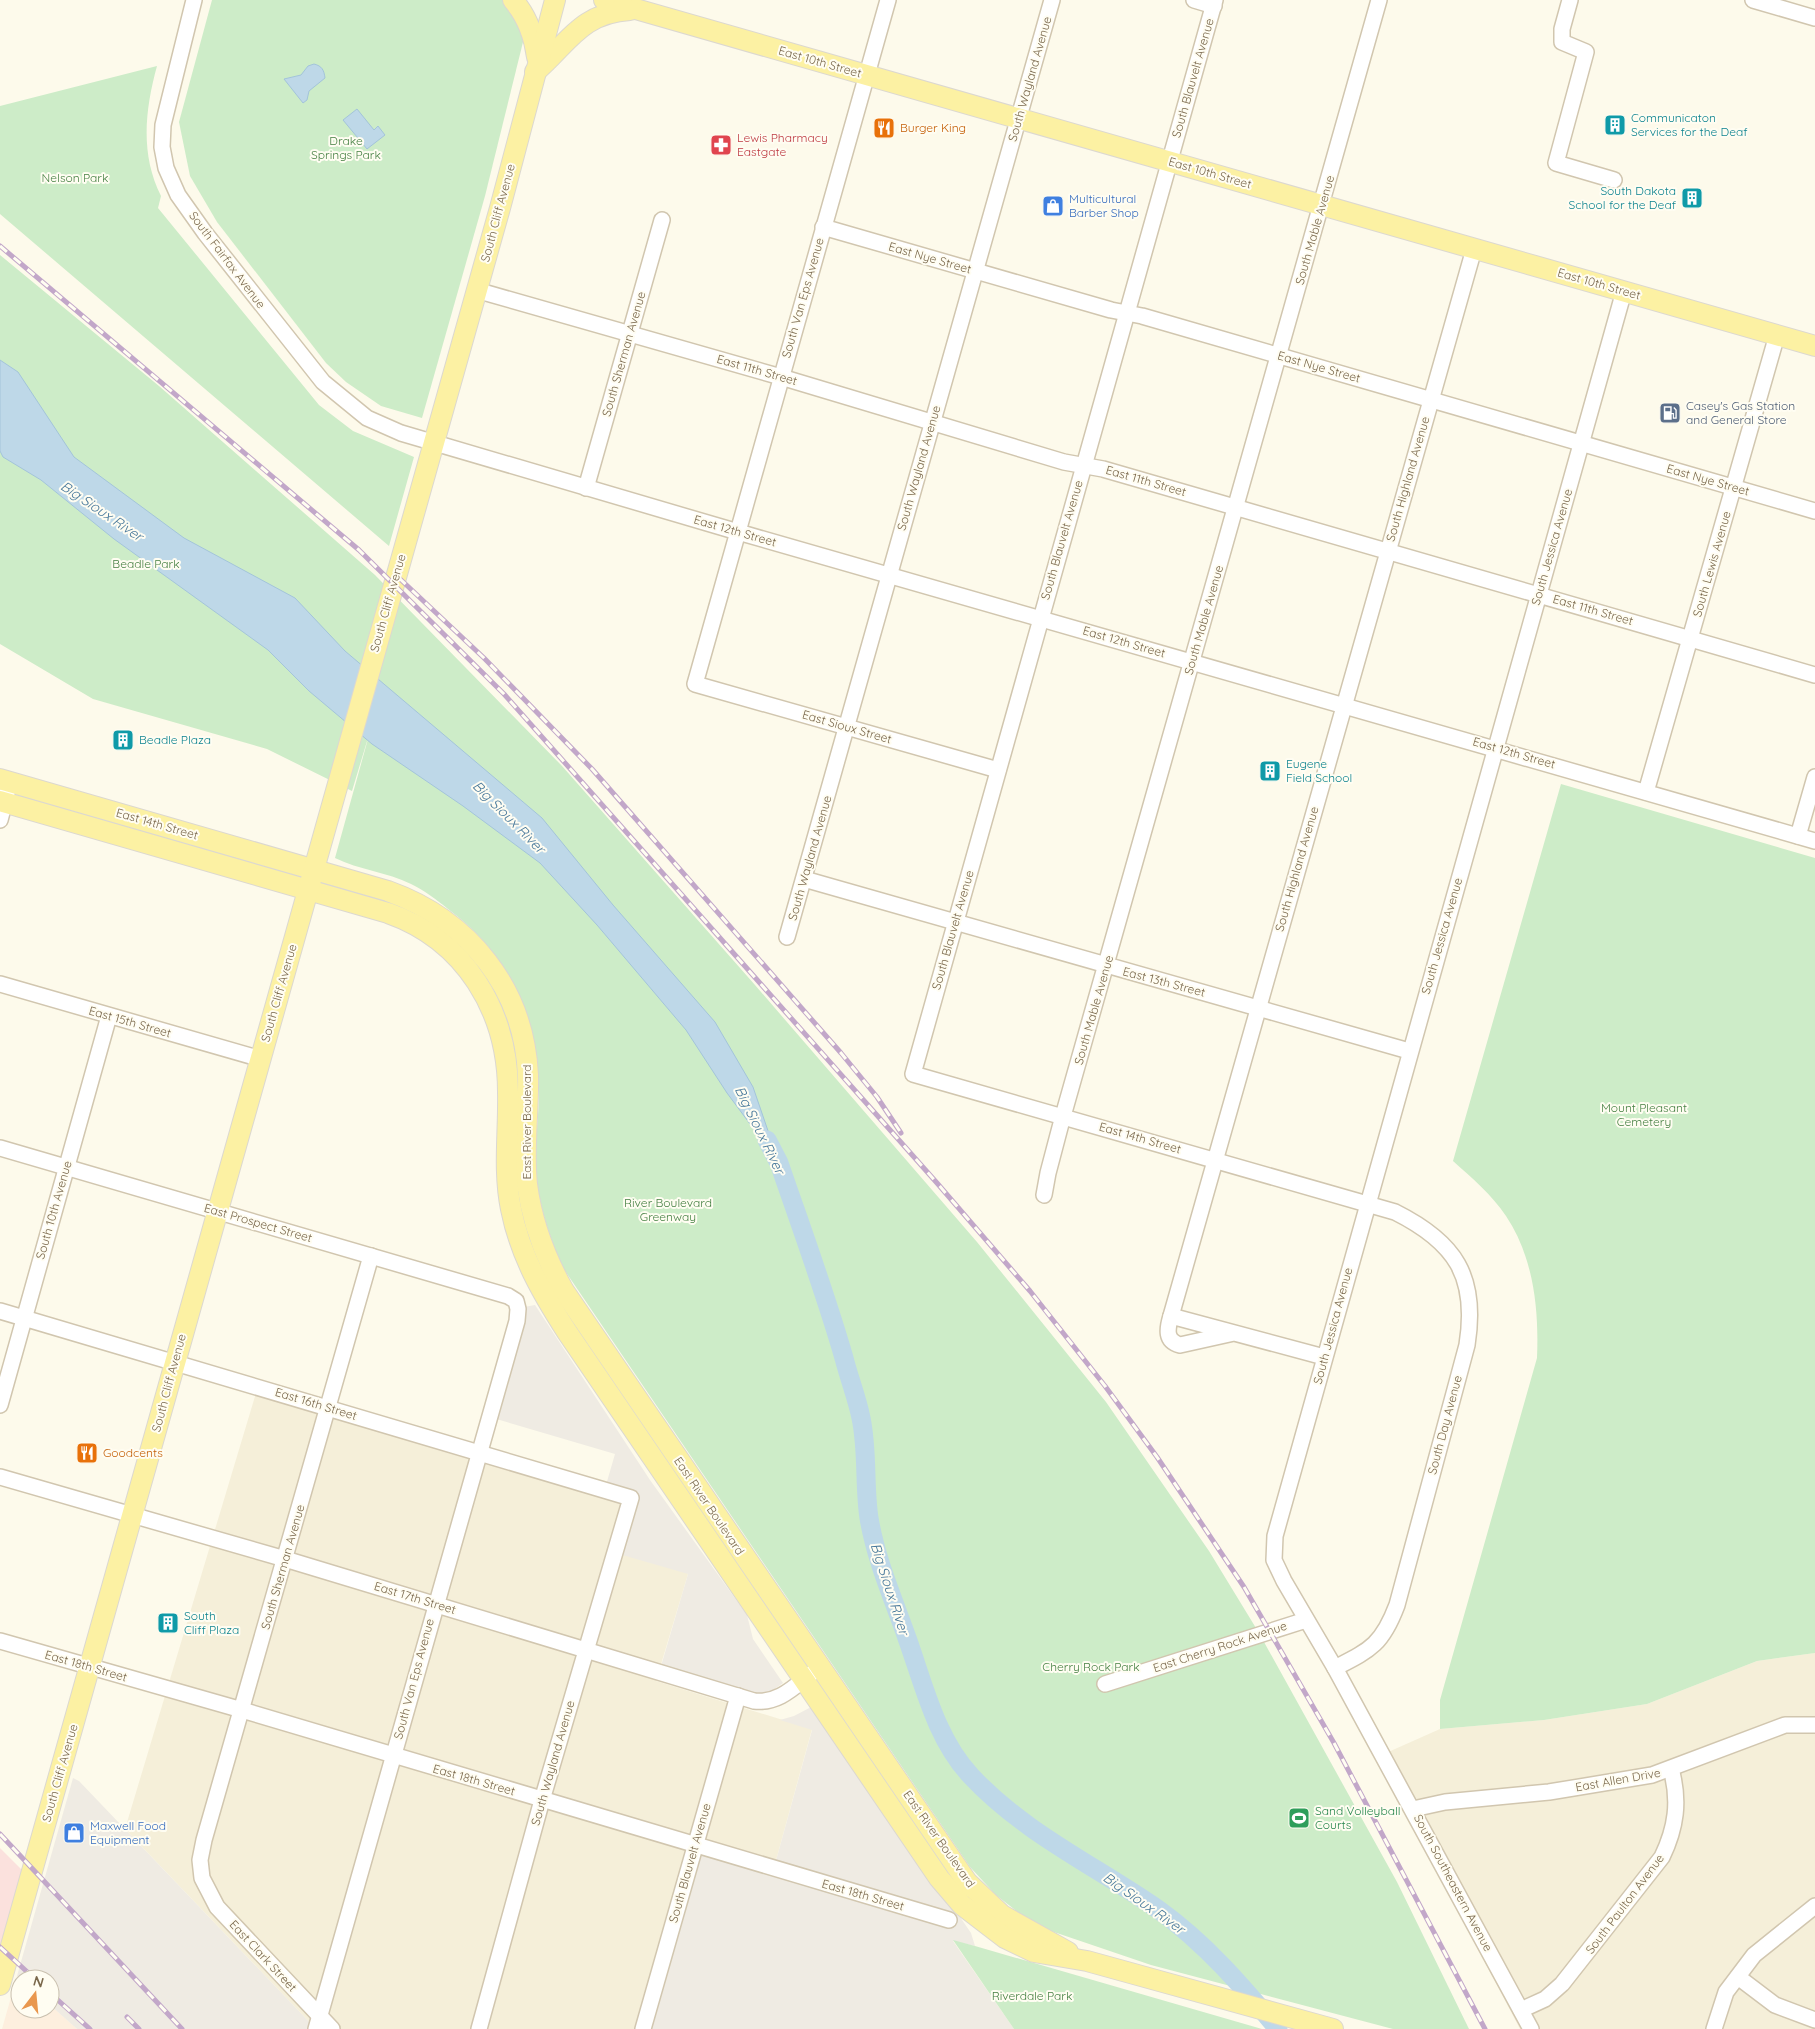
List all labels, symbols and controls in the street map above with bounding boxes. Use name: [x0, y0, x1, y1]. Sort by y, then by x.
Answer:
street label: South Wayland Avenue: [1005, 15, 1055, 143]
street label: South Blauvelt Avenue: [1168, 16, 1217, 139]
street label: East 10th Street: [777, 43, 863, 81]
place label: Communicaton Services for the Deaf: [1631, 110, 1748, 139]
building icon: Communicaton Services for the Deaf: [1603, 113, 1627, 137]
restaurant icon: Burger King: [872, 116, 896, 140]
place label: Burger King: [900, 120, 966, 135]
place label: Lewis Pharmacy Eastgate: [737, 130, 828, 159]
park label: Drake Springs Park: [311, 133, 381, 162]
pharmacy icon: Lewis Pharmacy Eastgate: [709, 133, 733, 157]
street label: East 10th Street: [1167, 154, 1253, 192]
street label: South Cliff Avenue: [477, 162, 518, 264]
park label: Nelson Park: [42, 170, 108, 185]
street label: South Mable Avenue: [1292, 173, 1337, 286]
place label: South Dakota School for the Deaf: [1569, 183, 1677, 212]
building icon: South Dakota School for the Deaf: [1680, 186, 1704, 210]
place label: Multicultural Barber Shop: [1069, 191, 1139, 220]
shop icon: Multicultural Barber Shop: [1041, 194, 1065, 218]
street label: South Fairfax Avenue: [186, 208, 269, 311]
street label: South Van Eps Avenue: [778, 236, 827, 360]
street label: East Nye Street: [887, 239, 973, 276]
street label: East 10th Street: [1556, 265, 1642, 303]
street label: South Sherman Avenue: [598, 289, 649, 418]
street label: East Nye Street: [1276, 348, 1362, 385]
street label: East 11th Street: [715, 351, 799, 388]
place label: Casey's Gas Station and General Store: [1686, 398, 1795, 427]
fuel station icon: Casey's Gas Station and General Store: [1658, 401, 1682, 425]
street label: South Wayland Avenue: [894, 404, 944, 532]
street label: South Highland Avenue: [1383, 415, 1433, 543]
street label: East Nye Street: [1665, 461, 1751, 498]
street label: East 11th Street: [1104, 462, 1188, 499]
water label: Big Sioux River: [57, 477, 148, 546]
street label: South Blauvelt Avenue: [1037, 478, 1086, 601]
street label: South Jessica Avenue: [1528, 487, 1575, 607]
street label: South Lewis Avenue: [1689, 509, 1734, 619]
street label: East 12th Street: [692, 512, 778, 549]
street label: South Cliff Avenue: [366, 552, 409, 654]
park label: Beadle Park: [112, 556, 180, 571]
street label: South Mable Avenue: [1181, 563, 1226, 676]
street label: East 11th Street: [1551, 591, 1635, 628]
street label: East 12th Street: [1081, 623, 1167, 660]
street label: East Sioux Street: [801, 707, 894, 746]
building icon: Beadle Plaza: [111, 728, 135, 752]
place label: Beadle Plaza: [139, 732, 211, 747]
street label: East 12th Street: [1471, 734, 1557, 771]
place label: Eugene Field School: [1286, 756, 1352, 785]
building icon: Eugene Field School: [1258, 759, 1282, 783]
water label: Big Sioux River: [469, 777, 550, 858]
street label: South Wayland Avenue: [785, 794, 835, 922]
street label: East 14th Street: [114, 805, 200, 842]
street label: South Highland Avenue: [1272, 805, 1322, 933]
street label: South Blauvelt Avenue: [928, 868, 977, 991]
street label: South Jessica Avenue: [1418, 876, 1465, 996]
street label: South Cliff Avenue: [257, 942, 300, 1044]
street label: South Mable Avenue: [1071, 953, 1116, 1066]
street label: East 13th Street: [1121, 963, 1207, 1000]
street label: East 15th Street: [87, 1003, 173, 1040]
street label: East River Boulevard: [519, 1064, 534, 1180]
water label: Big Sioux River: [731, 1083, 790, 1178]
park label: Mount Pleasant Cemetery: [1601, 1100, 1687, 1129]
street label: East 14th Street: [1097, 1119, 1183, 1156]
street label: South 10th Avenue: [32, 1159, 75, 1261]
park label: River Boulevard Greenway: [624, 1195, 712, 1224]
street label: East Prospect Street: [202, 1200, 314, 1245]
street label: South Jessica Avenue: [1310, 1266, 1355, 1386]
street label: South Cliff Avenue: [148, 1332, 189, 1434]
street label: South Day Avenue: [1424, 1373, 1465, 1476]
street label: East 16th Street: [273, 1384, 359, 1423]
restaurant icon: Goodcents: [75, 1441, 99, 1465]
place label: Goodcents: [103, 1445, 163, 1460]
street label: East River Boulevard: [671, 1454, 748, 1558]
street label: South Sherman Avenue: [257, 1502, 308, 1631]
water label: Big Sioux River: [867, 1541, 914, 1639]
street label: East 17th Street: [372, 1578, 458, 1617]
place label: South Cliff Plaza: [184, 1608, 239, 1637]
building icon: South Cliff Plaza: [156, 1611, 180, 1635]
street label: South Van Eps Avenue: [390, 1617, 437, 1741]
street label: East Cherry Rock Avenue: [1151, 1618, 1289, 1675]
street label: East 18th Street: [43, 1647, 129, 1684]
park label: Cherry Rock Park: [1042, 1659, 1140, 1674]
street label: South Wayland Avenue: [528, 1699, 578, 1827]
street label: South Cliff Avenue: [38, 1722, 81, 1824]
street label: East 18th Street: [431, 1761, 517, 1798]
street label: East Allen Drive: [1574, 1765, 1662, 1794]
street label: East River Boulevard: [900, 1787, 979, 1890]
street label: South Blauvelt Avenue: [665, 1801, 714, 1924]
place label: Sand Volleyball Courts: [1315, 1803, 1400, 1832]
sports icon: Sand Volleyball Courts: [1287, 1806, 1311, 1830]
street label: South Southeastern Avenue: [1411, 1812, 1496, 1954]
place label: Maxwell Food Equipment: [90, 1818, 166, 1847]
shop icon: Maxwell Food Equipment: [62, 1821, 86, 1845]
street label: South Paulton Avenue: [1582, 1851, 1667, 1957]
water label: Big Sioux River: [1100, 1868, 1190, 1939]
street label: East 18th Street: [820, 1876, 906, 1913]
street label: East Clark Street: [226, 1917, 300, 1994]
north arrow: [10, 1969, 60, 2019]
text: N: [31, 1971, 46, 1992]
park label: Riverdale Park: [992, 1988, 1072, 2003]

